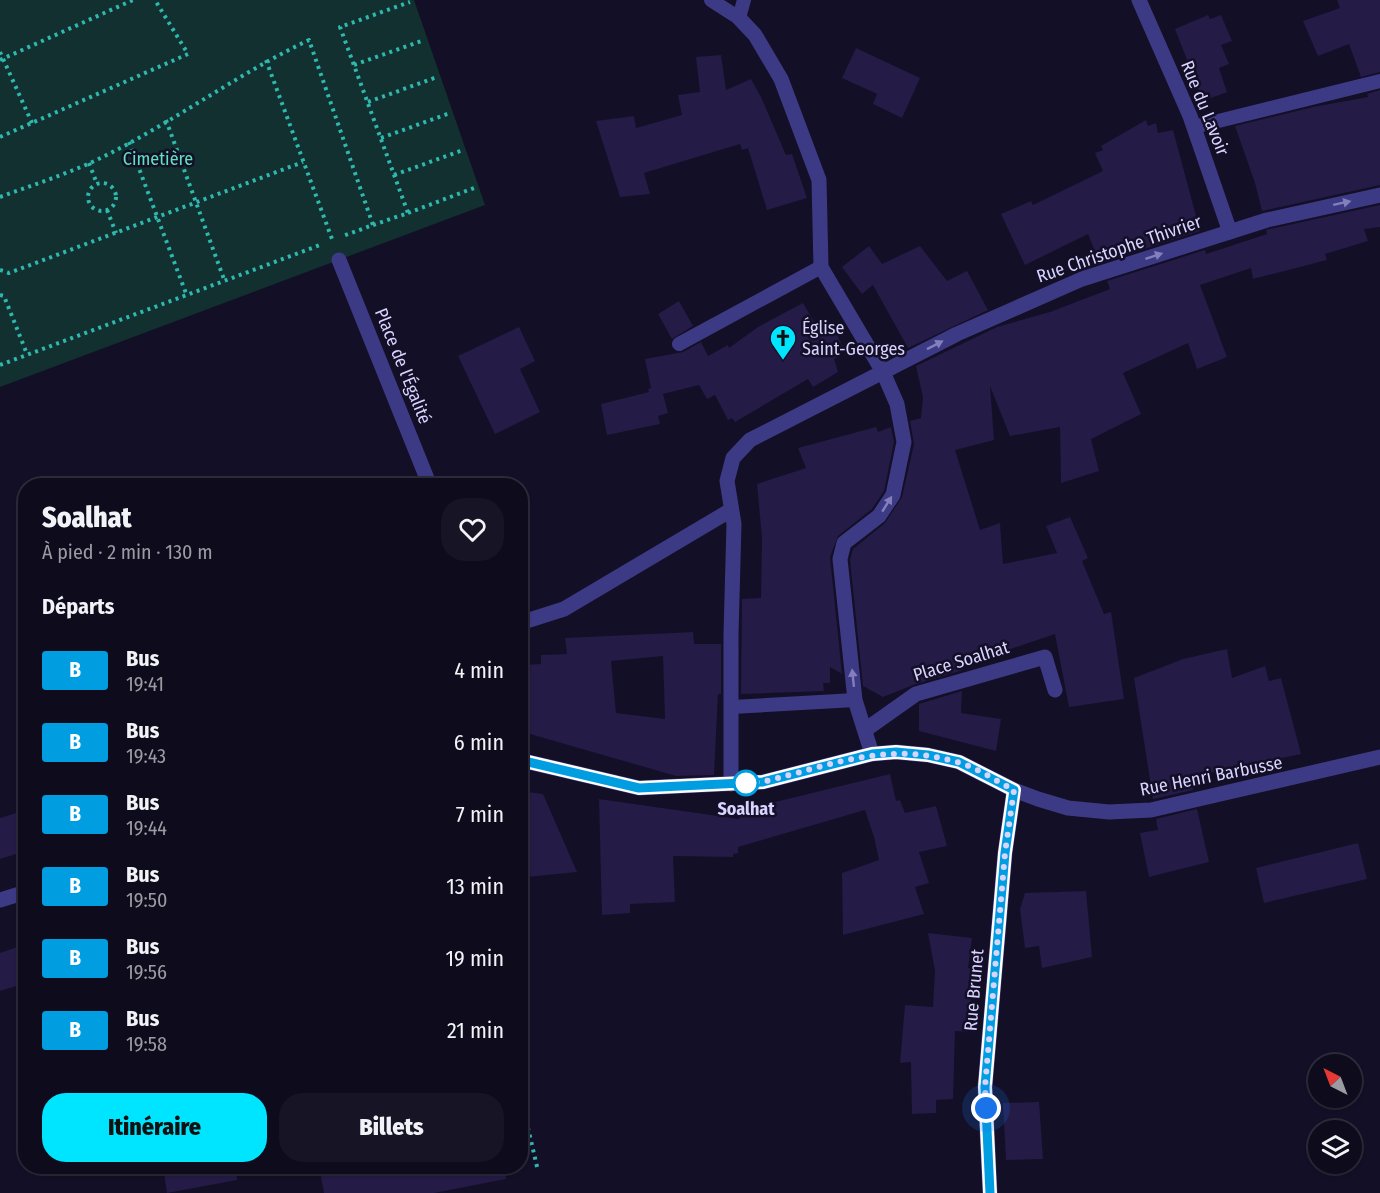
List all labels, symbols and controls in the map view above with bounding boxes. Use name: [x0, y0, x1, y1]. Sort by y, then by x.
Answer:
street label: Rue du Lavoir: [1176, 57, 1234, 159]
park label: Cimetière: [123, 148, 193, 170]
one-way arrow: [1332, 198, 1351, 208]
street label: Rue Christophe Thivrier: [1034, 210, 1205, 288]
one-way arrow: [1145, 251, 1163, 260]
street label: Place de l'Égalité: [370, 305, 437, 427]
place label: Église Saint-Georges: [802, 316, 905, 360]
church icon: Église Saint-Georges: [768, 323, 798, 361]
one-way arrow: [927, 340, 944, 350]
one-way arrow: [882, 496, 893, 512]
button: heart: [441, 498, 504, 561]
text: Soalhat: [42, 501, 132, 534]
text: À pied · 2 min · 130 m: [42, 540, 213, 564]
text: Départs: [42, 593, 114, 620]
street label: Place Soalhat: [910, 636, 1012, 686]
text: Bus: [126, 645, 159, 672]
text: B: [69, 657, 81, 683]
text: 4 min: [454, 657, 504, 684]
one-way arrow: [848, 668, 857, 687]
text: 19:41: [126, 672, 164, 696]
text: Bus: [126, 717, 159, 744]
text: B: [69, 729, 81, 755]
text: 6 min: [454, 729, 504, 756]
text: 19:43: [126, 744, 166, 768]
street label: Rue Henri Barbusse: [1138, 751, 1284, 801]
marker: Soalhat: [733, 770, 759, 796]
text: Bus: [126, 789, 159, 816]
place label: Soalhat: [717, 798, 775, 820]
text: B: [69, 801, 81, 827]
text: 7 min: [456, 801, 504, 828]
text: 19:44: [126, 816, 167, 840]
text: Bus: [126, 861, 159, 888]
text: B: [69, 873, 81, 899]
text: 13 min: [446, 873, 504, 900]
text: 19:50: [126, 888, 167, 912]
text: Bus: [126, 933, 159, 960]
text: B: [69, 945, 81, 971]
text: 19 min: [446, 945, 504, 972]
street label: Rue Brunet: [959, 948, 989, 1032]
text: 19:56: [126, 960, 167, 984]
text: Bus: [126, 1005, 159, 1032]
text: B: [69, 1017, 81, 1043]
text: 21 min: [447, 1017, 504, 1044]
text: 19:58: [126, 1032, 167, 1056]
north arrow: [1308, 1054, 1362, 1108]
map controls: [1308, 1054, 1362, 1174]
button: Itinéraire: [42, 1093, 267, 1162]
button: Billets: [279, 1093, 504, 1162]
your location: [971, 1093, 1001, 1123]
button: layers: [1308, 1120, 1362, 1174]

